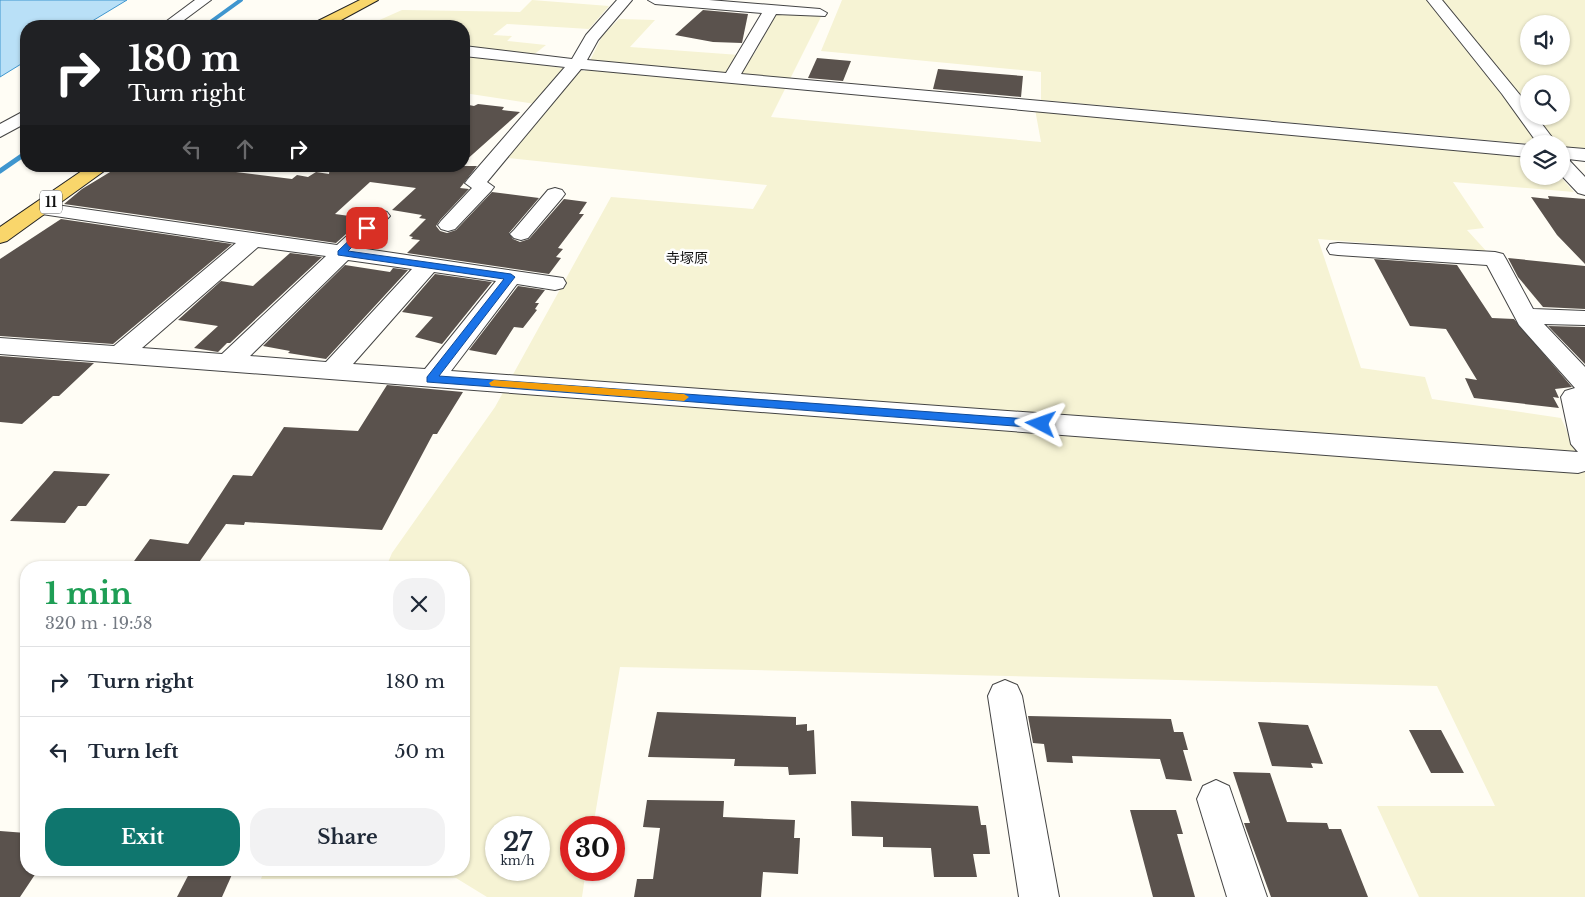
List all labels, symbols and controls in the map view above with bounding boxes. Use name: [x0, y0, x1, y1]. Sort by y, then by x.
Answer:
map controls: [1520, 15, 1570, 185]
button: sound: [1520, 15, 1570, 65]
text: 180 m: [128, 37, 240, 80]
icon: right: [45, 40, 110, 105]
button: search: [1520, 75, 1570, 125]
text: Turn right: [128, 80, 246, 107]
icon: left: [178, 135, 206, 163]
icon: ahead: [231, 135, 259, 163]
icon: right: [284, 135, 312, 163]
button: layers: [1520, 135, 1570, 185]
road number: 11: [40, 190, 62, 213]
pin: [346, 207, 388, 249]
icon: arrive: [353, 214, 381, 242]
district label: 寺塚原: [666, 249, 708, 267]
position arrow: [1014, 397, 1066, 449]
text: 1 min: [45, 575, 132, 612]
button: close: [393, 578, 445, 630]
text: 320 m · 19:58: [45, 613, 152, 633]
icon: right: [45, 668, 73, 696]
text: Turn right: [88, 670, 194, 693]
text: 180 m: [386, 670, 445, 693]
icon: left: [45, 738, 73, 766]
text: Turn left: [88, 740, 179, 763]
text: 50 m: [395, 740, 445, 763]
button: Exit: [45, 808, 240, 866]
button: Share: [250, 808, 445, 866]
speed limit sign: 30: [560, 816, 625, 881]
text: 27: [503, 827, 532, 858]
text: km/h: [500, 853, 535, 868]

